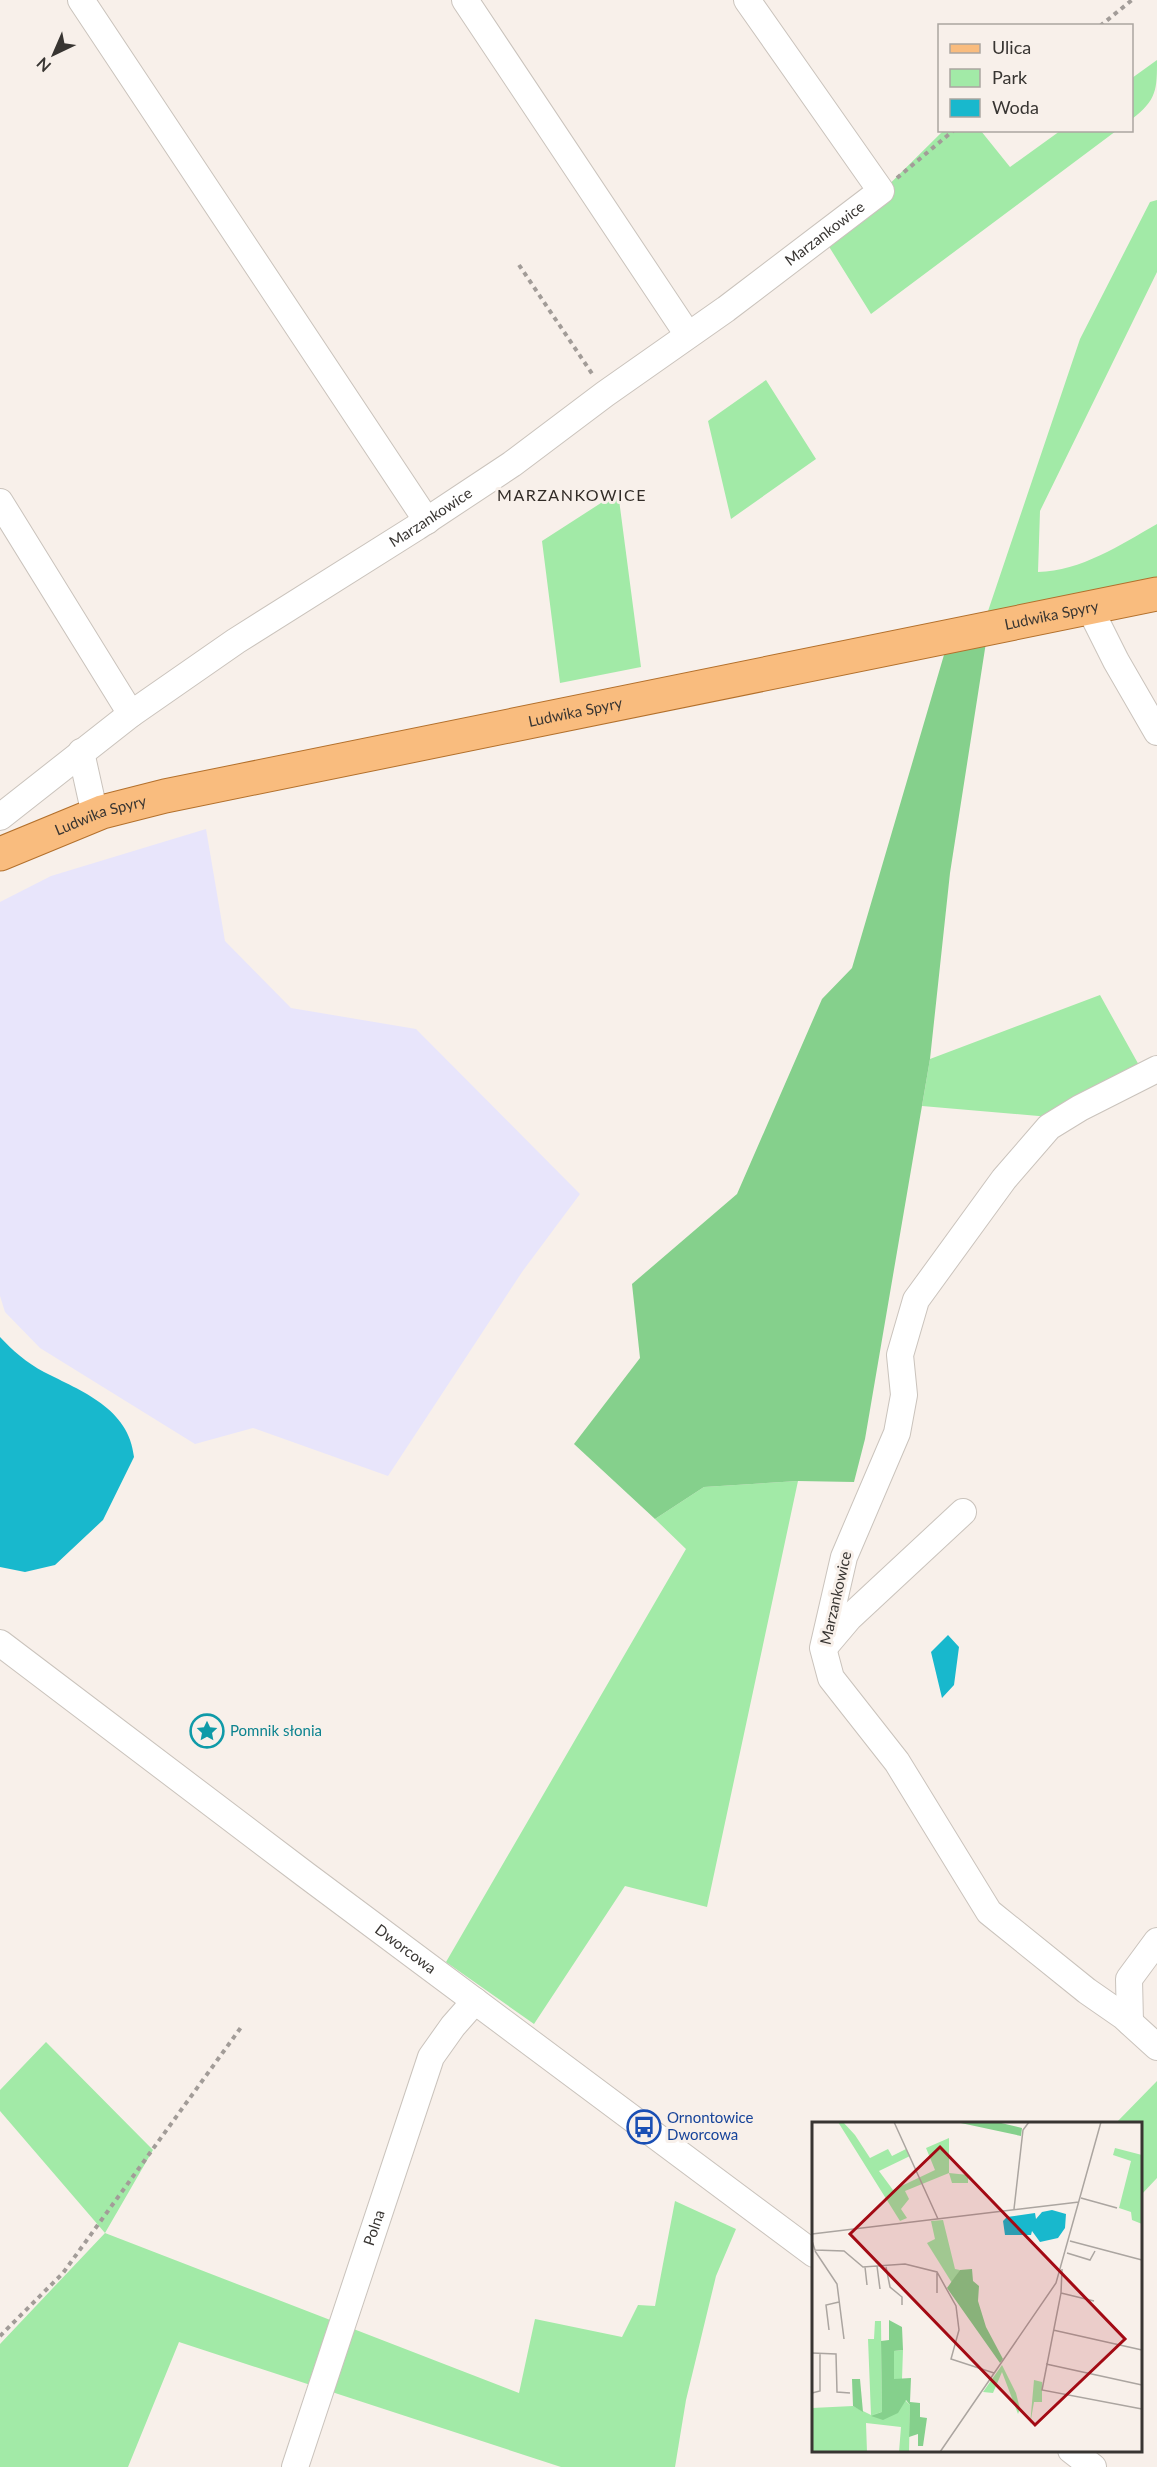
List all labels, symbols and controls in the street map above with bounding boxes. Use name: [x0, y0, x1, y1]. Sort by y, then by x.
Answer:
north arrow: [24, 24, 84, 84]
legend: [938, 24, 1133, 132]
text: Ulica: [992, 36, 1031, 58]
text: N: [32, 54, 54, 76]
text: Park: [992, 66, 1028, 88]
text: Woda: [992, 96, 1039, 118]
street label: Marzankowice: [781, 197, 868, 269]
street label: Marzankowice: [385, 483, 475, 550]
district label: MARZANKOWICE: [497, 485, 647, 504]
street label: Ludwika Spyry: [1003, 596, 1100, 633]
street label: Ludwika Spyry: [526, 693, 624, 730]
street label: Ludwika Spyry: [52, 791, 148, 838]
street label: Marzankowice: [816, 1549, 855, 1646]
place icon: Pomnik słonia: [189, 1713, 225, 1749]
place label: Pomnik słonia: [230, 1721, 322, 1739]
street label: Dworcowa: [372, 1920, 440, 1977]
place label: Ornontowice Dworcowa: [667, 2108, 754, 2143]
bus stop icon: Ornontowice Dworcowa: [626, 2109, 662, 2145]
inset map: [812, 2122, 1142, 2452]
street label: Polna: [359, 2207, 388, 2248]

